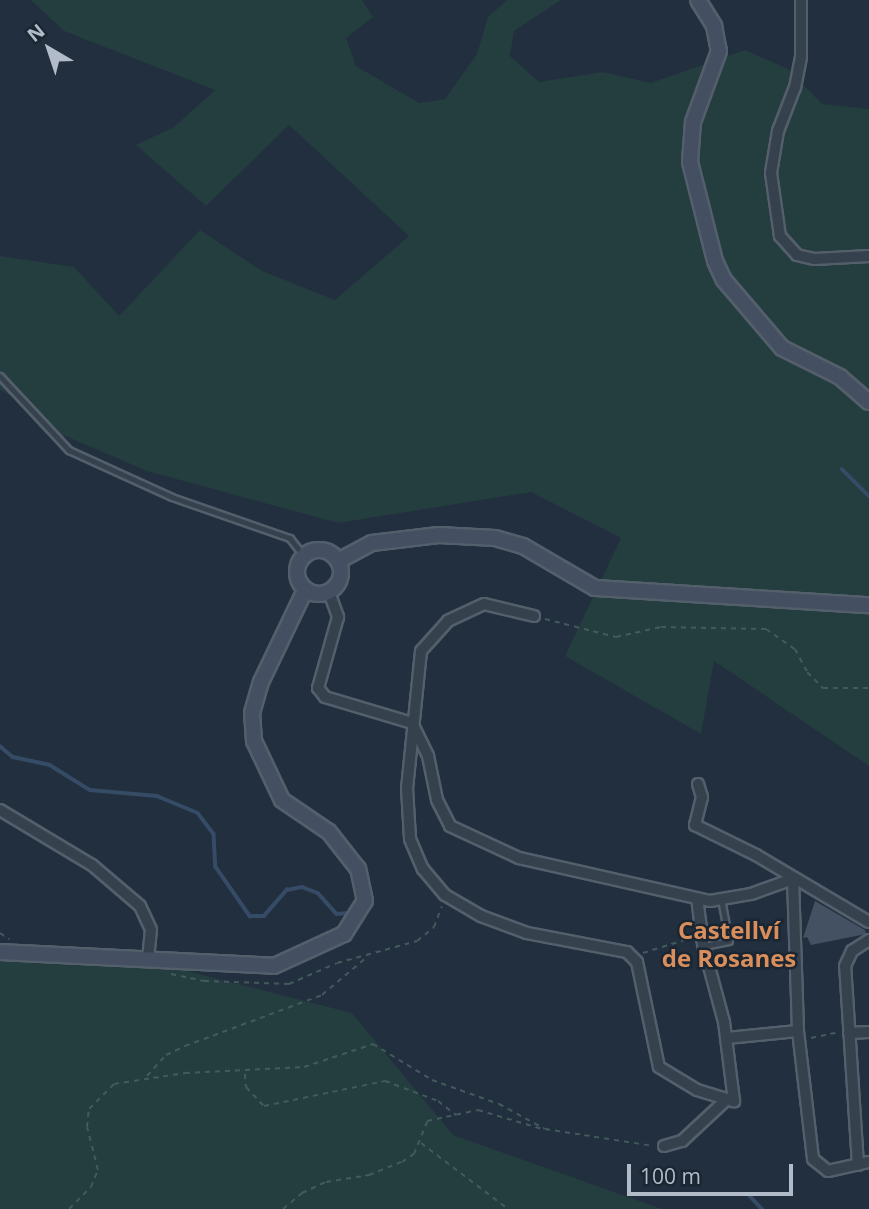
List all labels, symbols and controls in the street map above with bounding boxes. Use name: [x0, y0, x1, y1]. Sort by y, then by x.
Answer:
north arrow: [14, 14, 84, 84]
text: N: [22, 18, 50, 48]
district label: Castellví de Rosanes: [662, 916, 796, 972]
scale bar: [631, 1150, 797, 1194]
text: 100 m: [640, 1162, 701, 1190]

